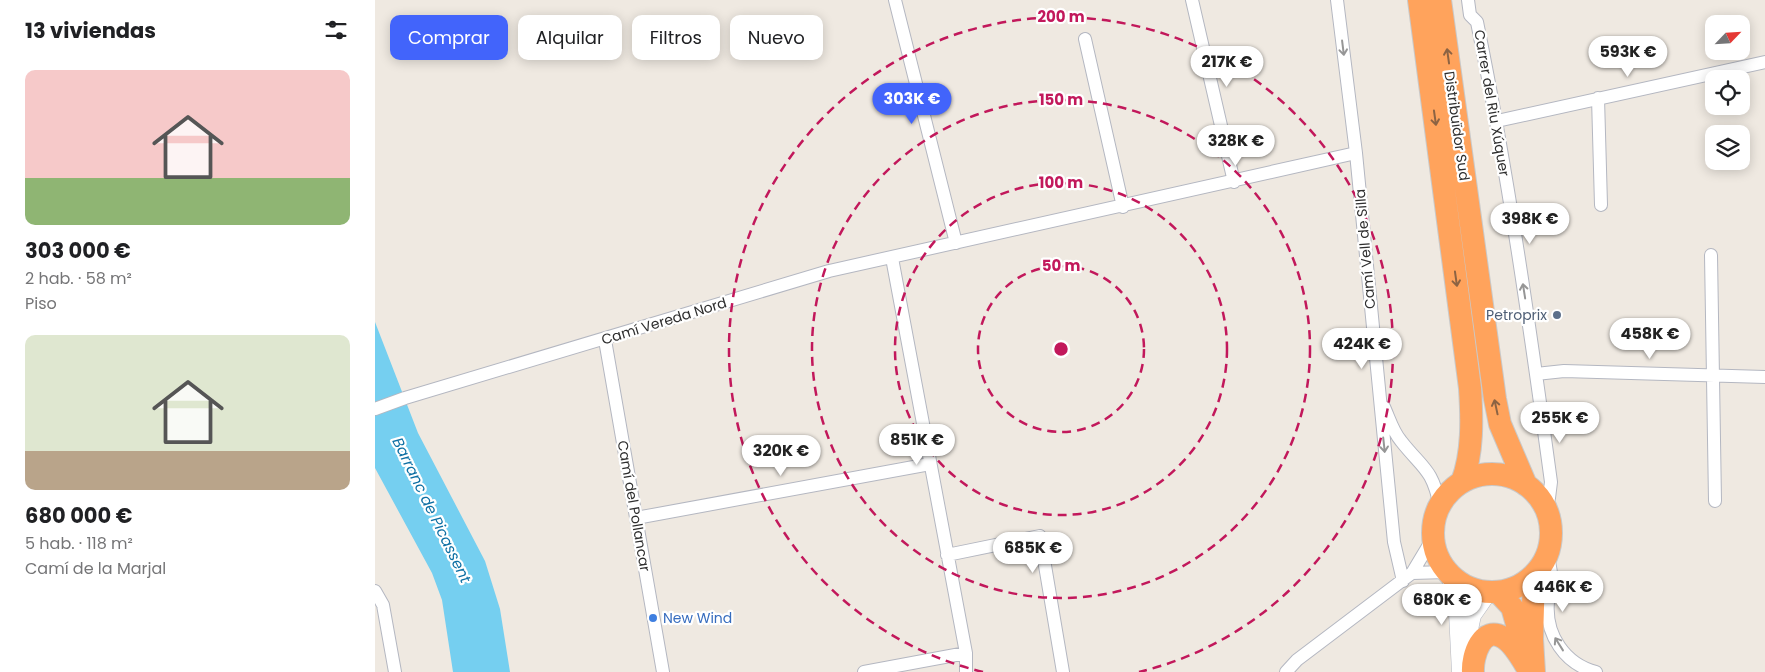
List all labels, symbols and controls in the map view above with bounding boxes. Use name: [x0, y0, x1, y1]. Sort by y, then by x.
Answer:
text: 200 m: [1037, 6, 1085, 27]
chip: Comprar: [390, 15, 508, 60]
chip: Alquilar: [518, 15, 622, 60]
chip: Filtros: [632, 15, 720, 60]
chip: Nuevo: [730, 15, 823, 60]
north arrow: [1705, 15, 1750, 60]
map controls: [1705, 15, 1750, 170]
text: 13 viviendas: [25, 16, 156, 45]
icon: filters: [322, 16, 350, 44]
street label: Carrer del Riu Xúquer: [1469, 28, 1515, 178]
pin: 593K €: [1587, 36, 1669, 78]
one-way arrow: [1338, 40, 1348, 56]
text: 593K €: [1599, 40, 1657, 63]
pin: 217K €: [1186, 46, 1268, 88]
one-way arrow: [1442, 48, 1452, 64]
text: 217K €: [1202, 50, 1253, 73]
street label: Distribuïdor Sud: [1439, 70, 1475, 182]
button: locate: [1705, 70, 1750, 115]
pin: 303K €: [871, 82, 953, 125]
text: 303K €: [883, 87, 941, 110]
text: 150 m: [1039, 89, 1083, 110]
icon: home: [143, 102, 233, 192]
one-way arrow: [1430, 109, 1440, 125]
pin: 328K €: [1195, 124, 1277, 167]
button: layers: [1705, 125, 1750, 170]
text: 328K €: [1208, 129, 1264, 152]
text: 100 m: [1039, 172, 1083, 193]
street label: Camí Vell de Silla: [1350, 188, 1380, 310]
pin: 398K €: [1489, 202, 1571, 245]
text: 398K €: [1501, 207, 1559, 230]
text: 303 000 €: [25, 236, 131, 265]
text: 50 m: [1042, 255, 1080, 276]
text: 2 hab. · 58 m²: [25, 267, 132, 290]
one-way arrow: [1451, 270, 1461, 286]
one-way arrow: [1518, 283, 1528, 299]
text: Piso: [25, 292, 57, 315]
street label: Camí Vereda Nord: [599, 292, 729, 350]
place label: Petroprix: [1486, 305, 1547, 325]
marker: Petroprix: [1551, 309, 1563, 321]
pin: 458K €: [1609, 318, 1691, 360]
text: 458K €: [1621, 322, 1679, 345]
pin: 424K €: [1321, 328, 1403, 370]
text: 424K €: [1333, 332, 1391, 355]
centre of rings: [1052, 340, 1070, 358]
icon: home: [143, 367, 233, 457]
one-way arrow: [1491, 400, 1501, 416]
pin: 255K €: [1519, 402, 1601, 444]
text: 255K €: [1531, 406, 1589, 429]
pin: 851K €: [876, 424, 958, 466]
text: 851K €: [890, 428, 944, 451]
water label: Barranc de Picassent: [388, 434, 477, 587]
pin: 320K €: [740, 434, 822, 477]
one-way arrow: [1379, 437, 1389, 453]
street label: Camí del Pollancar: [613, 439, 655, 573]
text: 320K €: [753, 439, 809, 462]
text: 680 000 €: [25, 501, 132, 530]
text: 5 hab. · 118 m²: [25, 532, 133, 555]
pin: 685K €: [992, 532, 1074, 574]
text: 685K €: [1004, 536, 1062, 559]
text: Camí de la Marjal: [25, 557, 166, 580]
pin: 446K €: [1522, 570, 1604, 613]
text: 446K €: [1533, 575, 1593, 598]
pin: 680K €: [1401, 584, 1483, 626]
text: 680K €: [1413, 588, 1471, 611]
place label: New Wind: [663, 608, 732, 628]
marker: New Wind: [647, 612, 659, 624]
one-way arrow: [1553, 638, 1563, 652]

